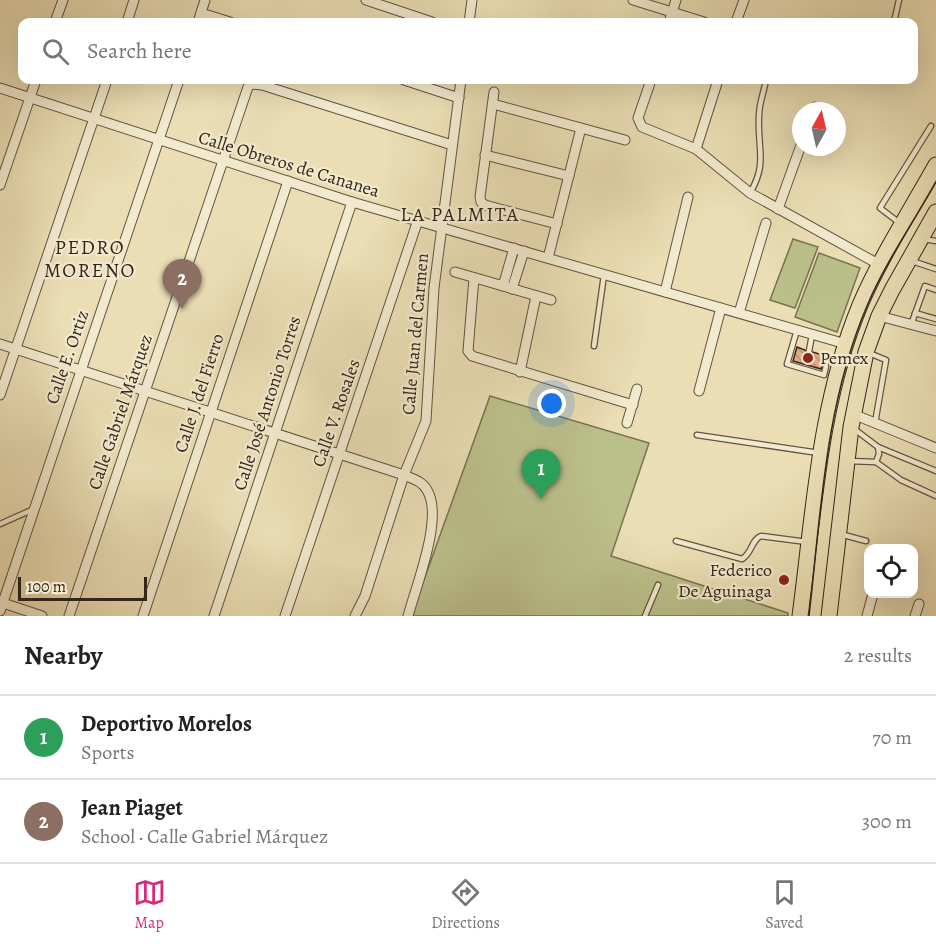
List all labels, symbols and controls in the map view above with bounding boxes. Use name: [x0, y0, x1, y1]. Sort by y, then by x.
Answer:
search box: [18, 18, 918, 84]
icon: search: [39, 35, 72, 68]
text: Search here: [87, 36, 192, 66]
north arrow: [792, 102, 846, 156]
street label: Calle Obreros de Cananea: [195, 125, 383, 203]
district label: LA PALMITA: [400, 201, 520, 228]
district label: PEDRO MORENO: [44, 234, 136, 284]
street label: Calle Juan del Carmen: [396, 252, 434, 416]
pin: 2: [162, 260, 201, 309]
street label: Calle E. Ortiz: [40, 307, 94, 407]
street label: Calle José Antonio Torres: [227, 313, 307, 493]
street label: Calle J. del Fierro: [168, 330, 230, 456]
street label: Calle Gabriel Márquez: [82, 331, 158, 493]
place label: Pemex: [820, 346, 869, 370]
marker: Pemex: [801, 351, 815, 365]
street label: Calle V. Rosales: [306, 356, 366, 470]
your location: [537, 389, 566, 418]
pin: 1: [522, 450, 560, 499]
map controls: [864, 544, 918, 598]
button: locate: [864, 544, 918, 598]
place label: Federico De Aguinaga: [678, 558, 773, 603]
marker: Federico De Aguinaga: [777, 573, 791, 587]
scale bar: [18, 574, 147, 602]
text: 100 m: [27, 576, 66, 598]
text: Nearby: [24, 638, 103, 673]
text: 2 results: [844, 642, 912, 669]
text: Deportivo Morelos: [81, 709, 252, 739]
text: 1: [40, 724, 47, 751]
text: 70 m: [872, 724, 912, 751]
text: Sports: [81, 739, 134, 766]
text: Jean Piaget: [81, 793, 183, 823]
text: 2: [39, 808, 48, 835]
text: 300 m: [862, 808, 912, 835]
text: School · Calle Gabriel Márquez: [81, 823, 328, 850]
tab: Map: [133, 876, 166, 934]
tab: Directions: [431, 876, 500, 934]
tab: Saved: [765, 876, 803, 934]

